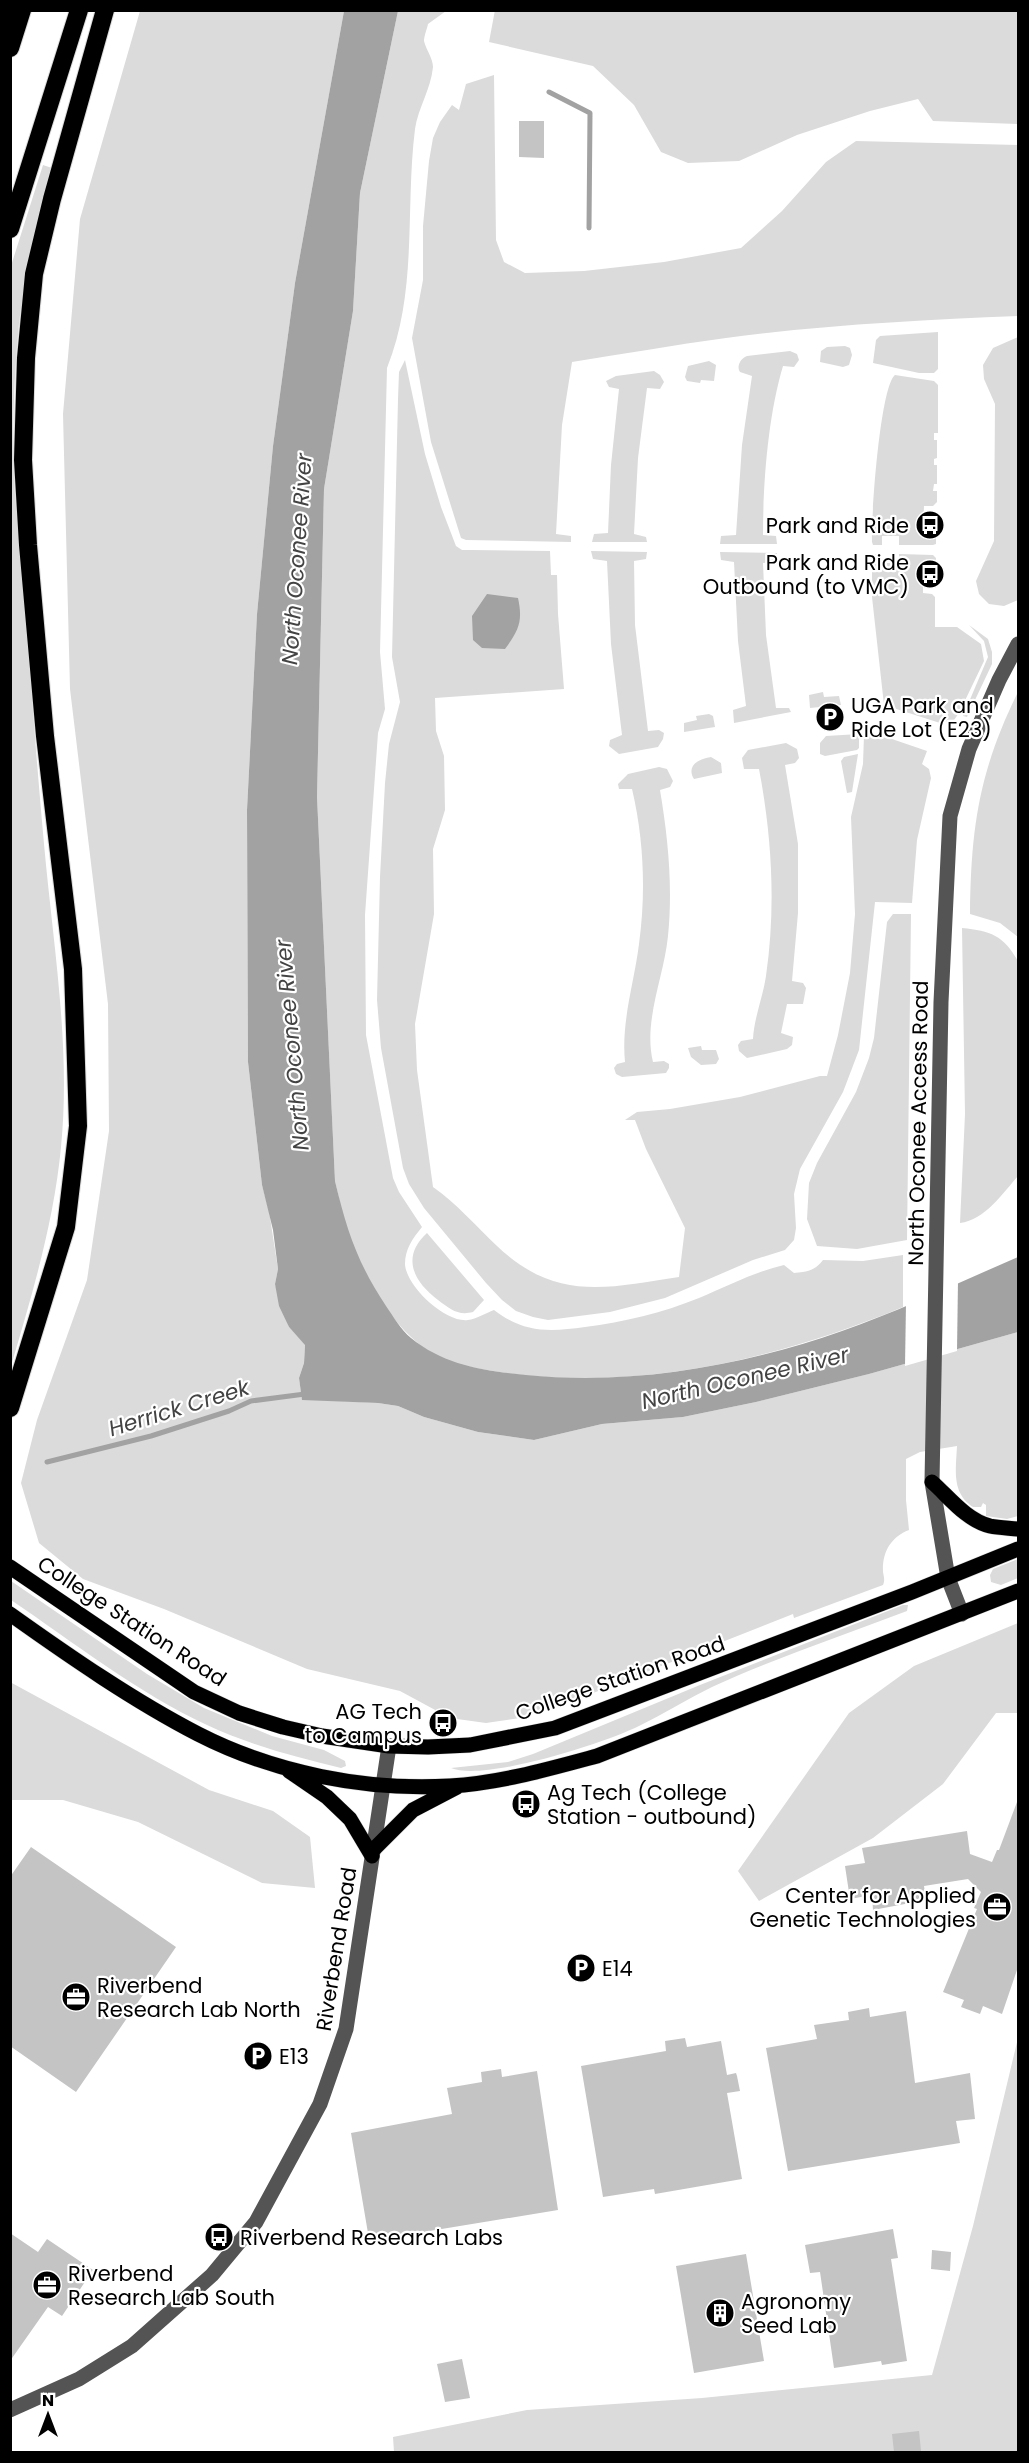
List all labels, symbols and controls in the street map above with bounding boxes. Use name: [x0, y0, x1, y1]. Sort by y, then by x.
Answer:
water label: North Oconee River: [274, 451, 320, 666]
bus stop icon: Park and Ride: [914, 509, 946, 541]
place label: Park and Ride: [766, 511, 909, 540]
place label: Park and Ride Outbound (to VMC): [703, 548, 909, 601]
bus stop icon: Park and Ride Outbound (to VMC): [914, 558, 946, 590]
place label: UGA Park and Ride Lot (E23): [851, 691, 994, 744]
parking icon: UGA Park and Ride Lot (E23): [814, 701, 846, 733]
water label: North Oconee River: [267, 937, 317, 1152]
street label: North Oconee Access Road: [901, 980, 935, 1266]
water label: North Oconee River: [638, 1339, 853, 1417]
water label: Herrick Creek: [105, 1371, 255, 1444]
street label: College Station Road: [32, 1549, 232, 1693]
street label: College Station Road: [511, 1628, 729, 1728]
place label: AG Tech to Campus: [305, 1697, 422, 1750]
bus stop icon: AG Tech to Campus: [427, 1707, 459, 1739]
place label: Ag Tech (College Station - outbound): [547, 1778, 756, 1831]
bus stop icon: Ag Tech (College Station - outbound): [510, 1788, 542, 1820]
street label: Riverbend Road: [309, 1865, 363, 2033]
place label: Center for Applied Genetic Technologies: [750, 1881, 976, 1934]
office icon: Center for Applied Genetic Technologies: [981, 1891, 1013, 1923]
parking icon: E14: [565, 1952, 597, 1984]
place label: E14: [602, 1954, 633, 1983]
place label: Riverbend Research Lab North: [97, 1971, 301, 2024]
office icon: Riverbend Research Lab North: [60, 1981, 92, 2013]
parking icon: E13: [242, 2040, 274, 2072]
place label: E13: [279, 2042, 309, 2071]
bus stop icon: Riverbend Research Labs: [203, 2221, 235, 2253]
place label: Riverbend Research Labs: [240, 2223, 503, 2252]
place label: Riverbend Research Lab South: [68, 2259, 275, 2312]
office icon: Riverbend Research Lab South: [31, 2269, 63, 2301]
place label: Agronomy Seed Lab: [741, 2287, 851, 2340]
building icon: Agronomy Seed Lab: [704, 2297, 736, 2329]
north arrow: [18, 2385, 78, 2445]
text: N: [42, 2389, 54, 2412]

